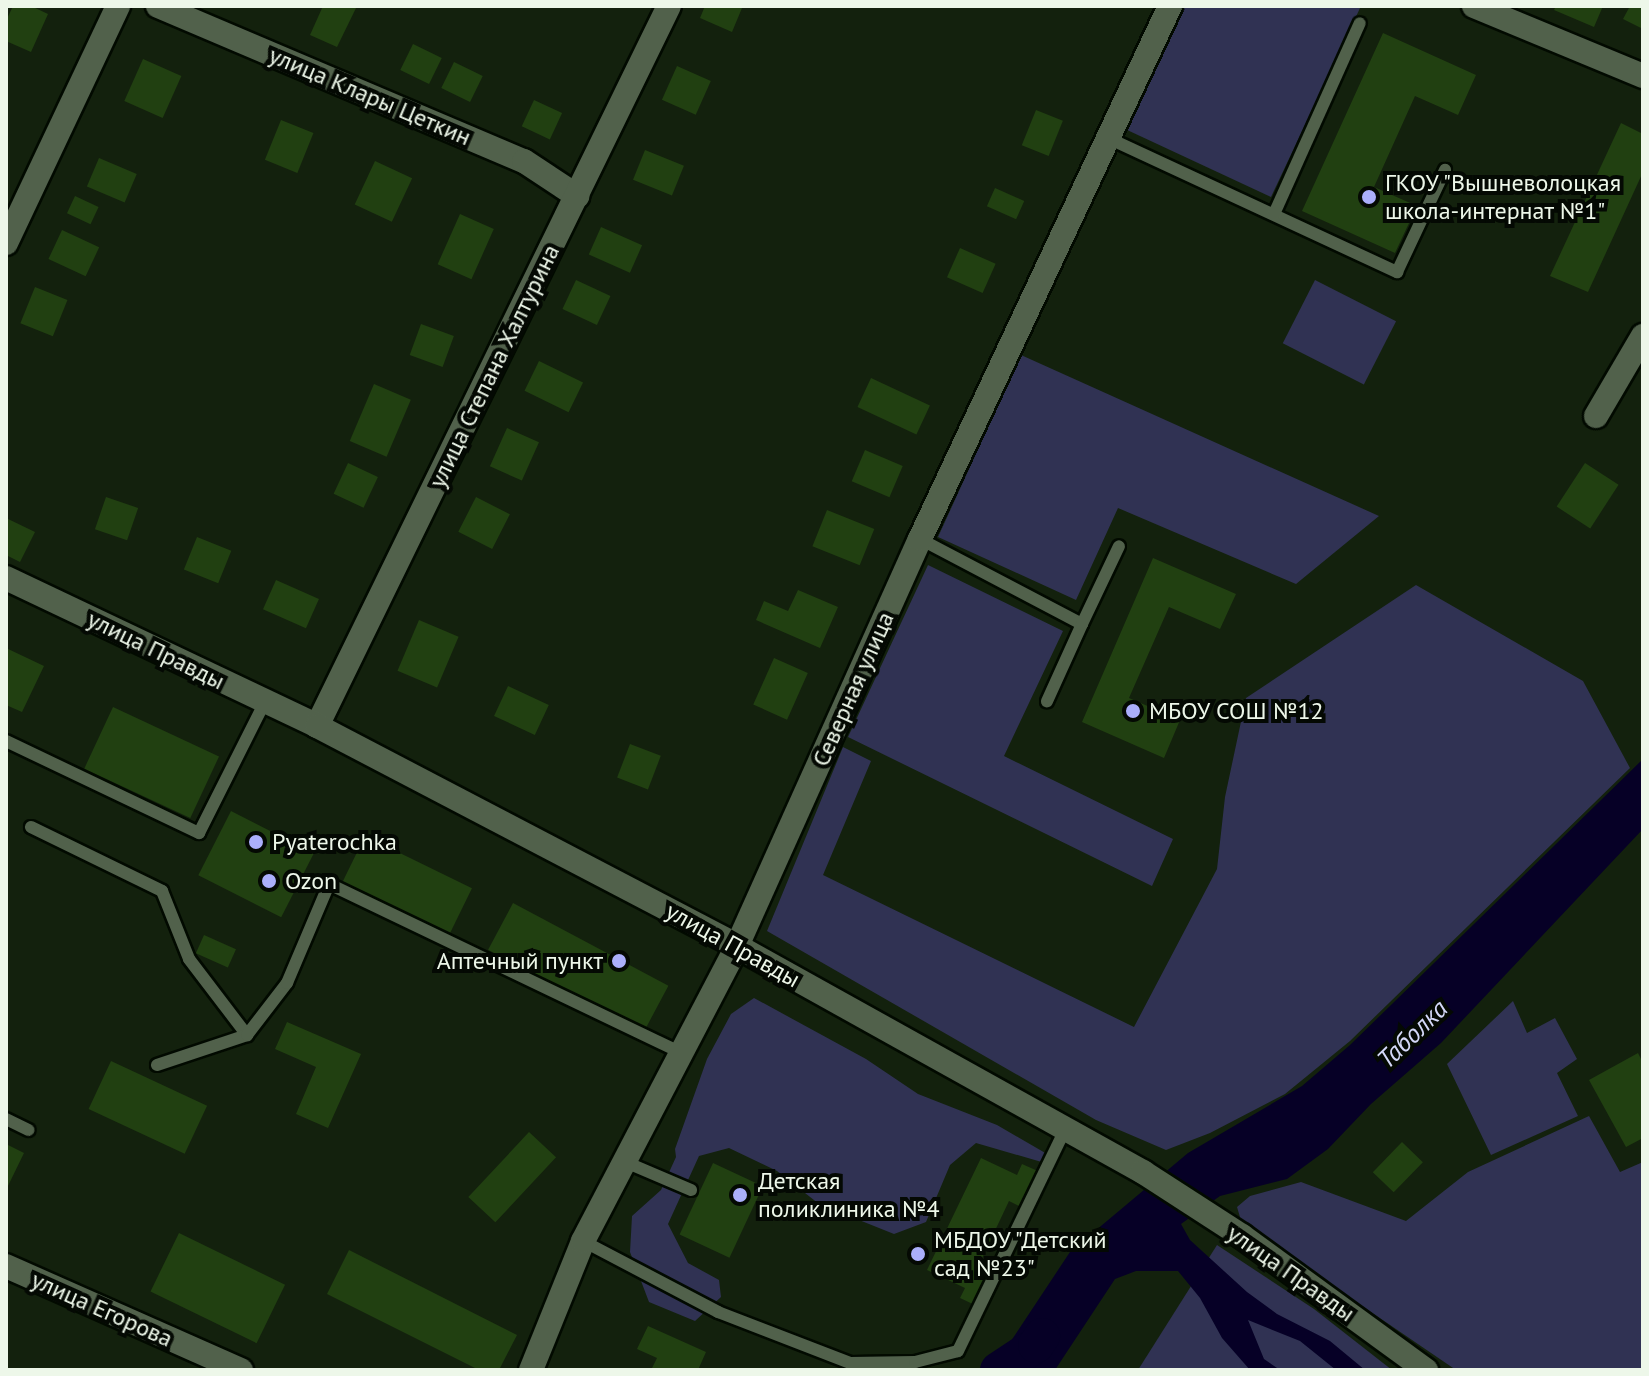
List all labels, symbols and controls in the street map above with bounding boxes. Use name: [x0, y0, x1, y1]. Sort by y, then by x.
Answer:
street label: улица Клары Цеткин: [265, 40, 475, 152]
place label: ГКОУ "Вышневолоцкая школа-интернат №1": [1385, 169, 1624, 225]
marker: ГКОУ "Вышневолоцкая школа-интернат №1": [1360, 188, 1378, 206]
street label: улица Степана Халтурина: [422, 239, 566, 493]
street label: улица Правды: [83, 604, 229, 696]
street label: Северная улица: [806, 607, 900, 771]
place label: МБОУ СОШ №12: [1149, 697, 1324, 725]
marker: МБОУ СОШ №12: [1124, 702, 1142, 720]
place label: Pyaterochka: [272, 828, 397, 856]
marker: Pyaterochka: [247, 833, 265, 851]
place label: Ozon: [285, 867, 337, 895]
marker: Ozon: [260, 872, 278, 890]
street label: улица Правды: [661, 896, 805, 994]
place label: Аптечный пункт: [437, 947, 603, 975]
marker: Аптечный пункт: [610, 952, 628, 970]
water label: Таболка: [1370, 993, 1454, 1075]
place label: Детская поликлиника №4: [758, 1167, 940, 1223]
marker: Детская поликлиника №4: [729, 1184, 751, 1206]
street label: улица Правды: [1222, 1218, 1360, 1328]
place label: МБДОУ "Детский сад №23": [934, 1226, 1109, 1282]
marker: МБДОУ "Детский сад №23": [909, 1245, 927, 1263]
street label: улица Егорова: [27, 1265, 177, 1353]

